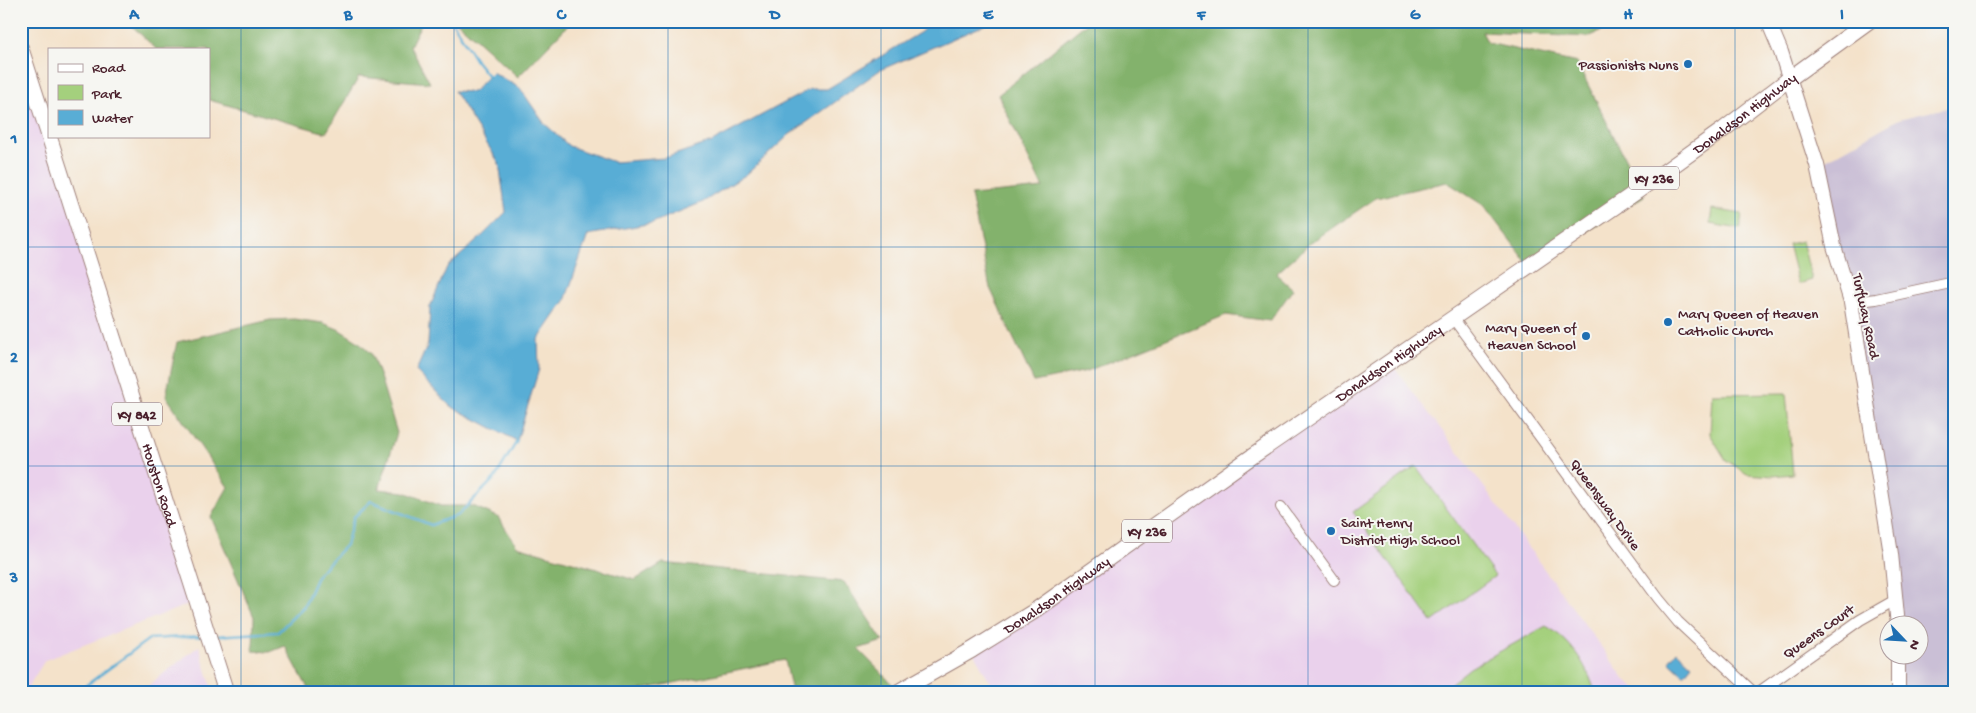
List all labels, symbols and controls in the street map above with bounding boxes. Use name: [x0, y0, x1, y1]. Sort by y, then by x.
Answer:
text: A: [128, 7, 140, 26]
text: B: [343, 7, 353, 26]
text: C: [556, 7, 567, 26]
text: D: [768, 7, 781, 26]
text: E: [983, 7, 994, 26]
text: F: [1196, 7, 1207, 26]
text: G: [1410, 7, 1421, 26]
text: H: [1623, 7, 1633, 26]
text: I: [1840, 7, 1844, 26]
legend: [48, 48, 210, 138]
place label: Passionists Nuns: [1578, 57, 1678, 75]
marker: Passionists Nuns: [1682, 58, 1694, 70]
text: Road: [92, 60, 126, 78]
street label: Donaldson Highway: [1689, 69, 1801, 160]
text: Park: [91, 86, 122, 104]
text: Water: [92, 110, 134, 128]
text: 1: [10, 131, 17, 150]
road number: KY 236: [1629, 167, 1679, 190]
street label: Turfway Road: [1847, 271, 1883, 362]
place label: Mary Queen of Heaven Catholic Church: [1678, 306, 1818, 341]
marker: Mary Queen of Heaven Catholic Church: [1662, 316, 1674, 328]
place label: Mary Queen of Heaven School: [1485, 320, 1577, 355]
street label: Donaldson Highway: [1332, 321, 1446, 408]
marker: Mary Queen of Heaven School: [1580, 330, 1592, 342]
text: 2: [10, 350, 18, 369]
road number: KY 842: [112, 402, 162, 426]
street label: Houston Road: [136, 441, 180, 530]
street label: Queensway Drive: [1565, 456, 1644, 555]
place label: Saint Henry District High School: [1340, 515, 1460, 550]
road number: KY 236: [1122, 520, 1172, 542]
marker: Saint Henry District High School: [1325, 525, 1337, 537]
street label: Donaldson Highway: [1000, 553, 1114, 640]
text: 3: [9, 570, 18, 589]
street label: Queens Court: [1780, 600, 1860, 664]
north arrow: [1878, 616, 1928, 666]
text: N: [1904, 637, 1923, 652]

